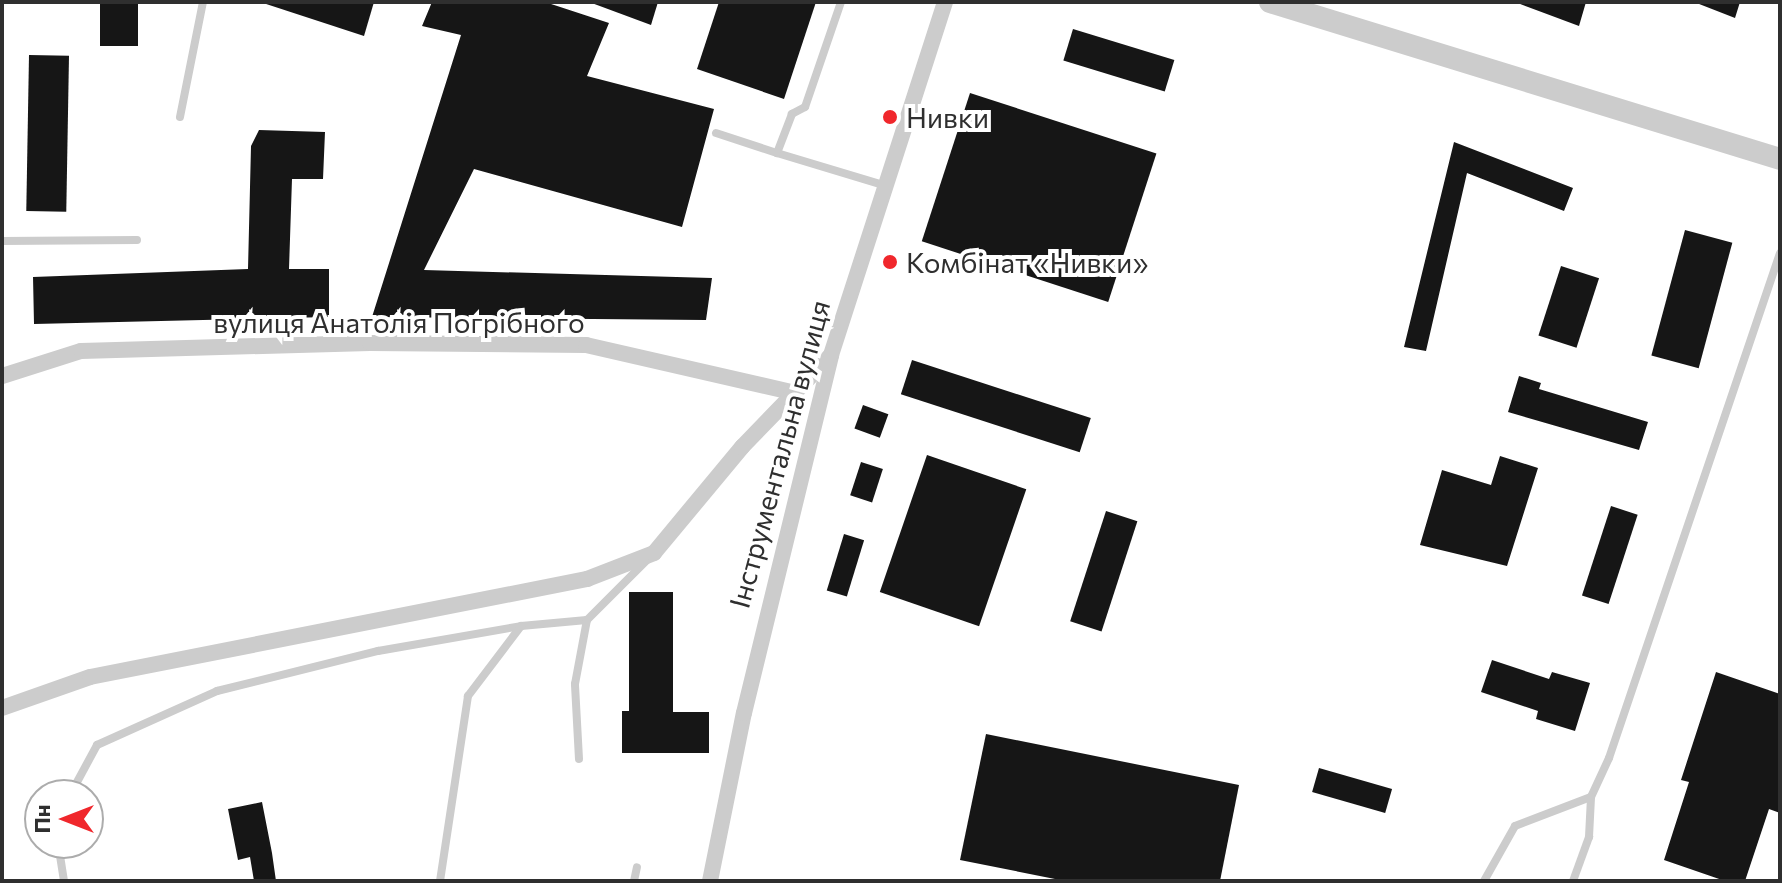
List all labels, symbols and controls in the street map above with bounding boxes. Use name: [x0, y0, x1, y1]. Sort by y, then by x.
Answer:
place label: Нивки: [906, 100, 989, 134]
marker: Нивки: [881, 108, 899, 126]
place label: Комбінат «Нивки»: [906, 245, 1148, 279]
marker: Комбінат «Нивки»: [881, 253, 899, 271]
street label: Інструментальна вулиця: [722, 296, 836, 612]
street label: вулиця Анатолія Погрібного: [213, 305, 585, 339]
north arrow: [24, 779, 104, 859]
text: Пн: [28, 804, 55, 834]

